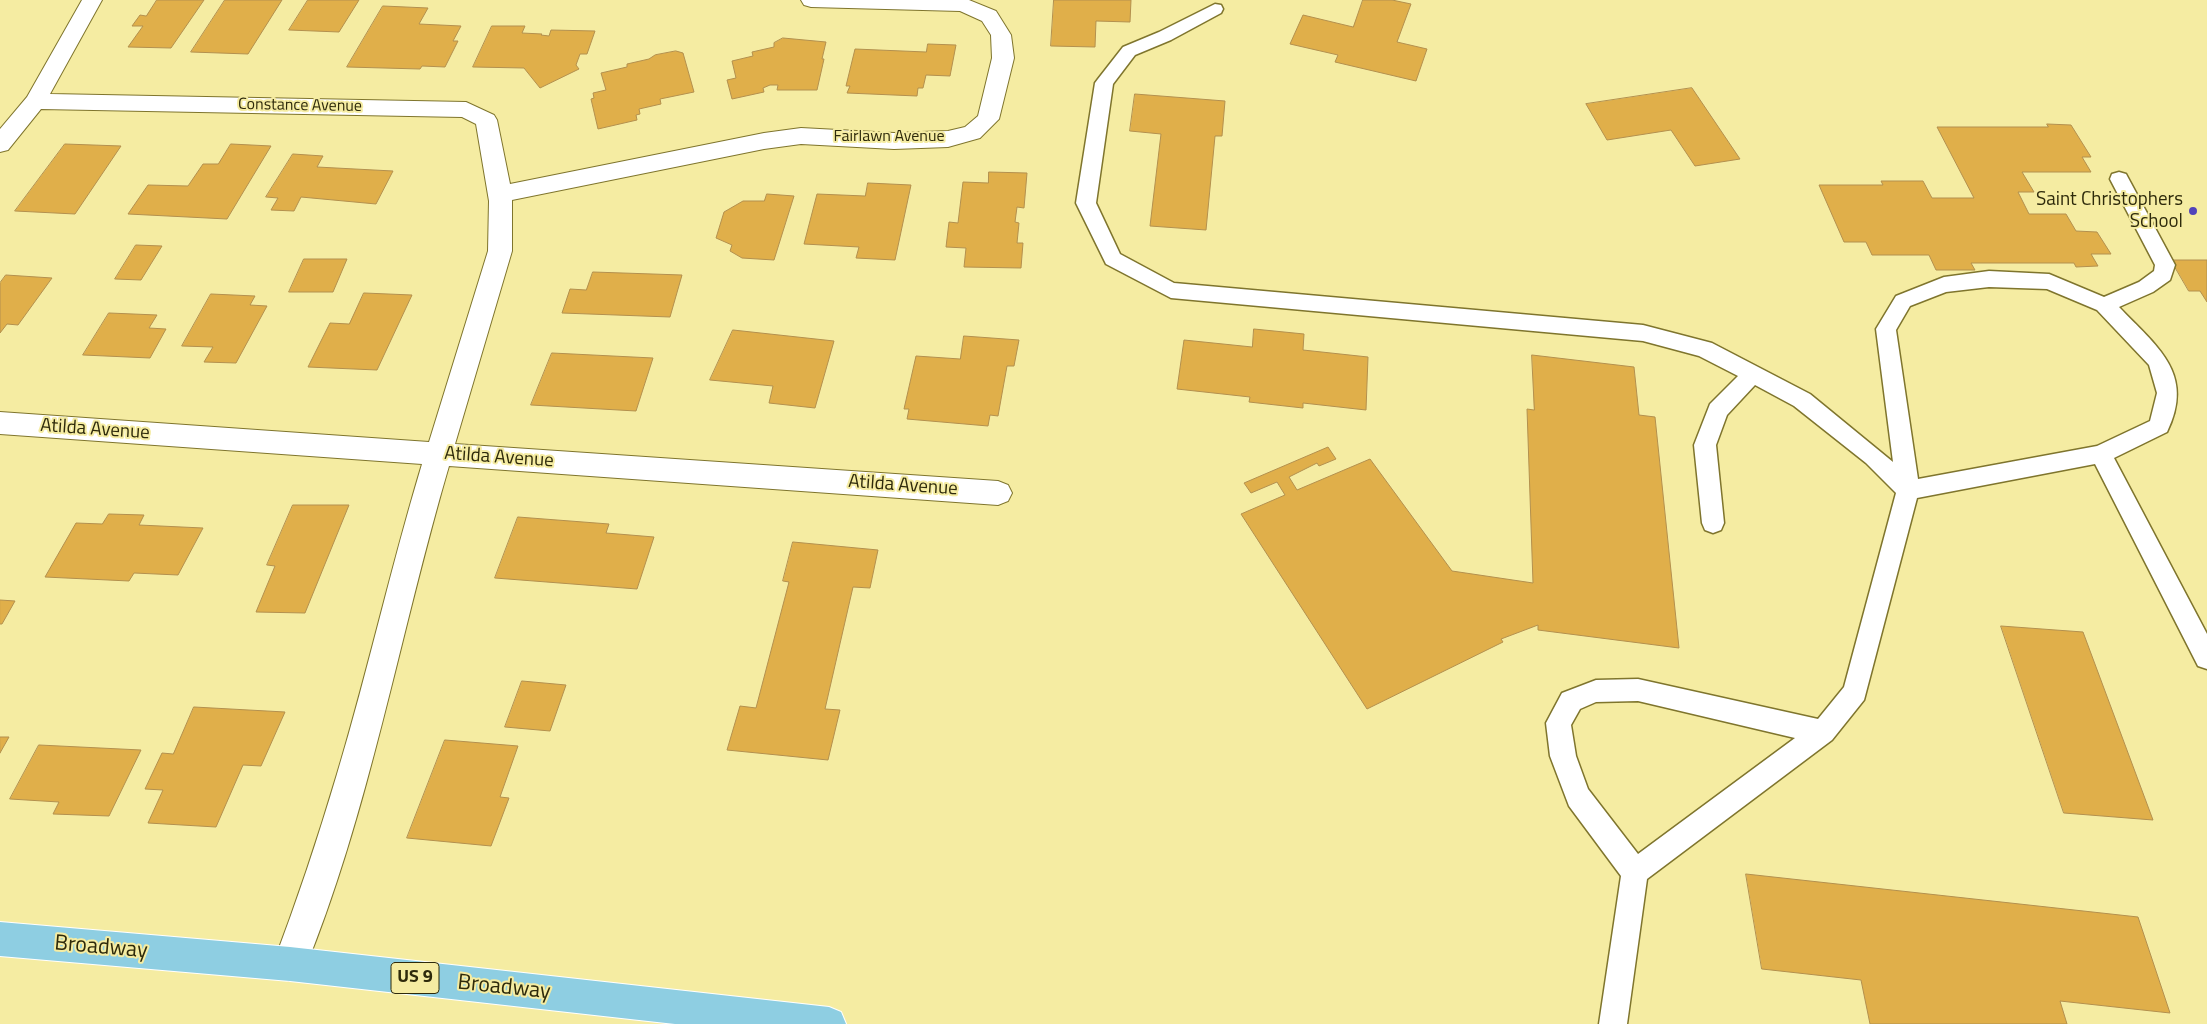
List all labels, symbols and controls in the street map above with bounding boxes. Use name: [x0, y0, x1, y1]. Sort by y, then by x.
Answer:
street label: Constance Avenue: [238, 95, 362, 117]
street label: Fairlawn Avenue: [833, 127, 945, 147]
place label: Saint Christophers School: [2036, 189, 2183, 233]
marker: Saint Christophers School: [2187, 205, 2199, 217]
street label: Atilda Avenue: [40, 415, 150, 445]
street label: Atilda Avenue: [444, 443, 554, 473]
street label: Atilda Avenue: [848, 471, 958, 501]
street label: Broadway: [53, 931, 149, 965]
road number: US 9: [391, 962, 439, 994]
street label: Broadway: [456, 970, 552, 1006]

